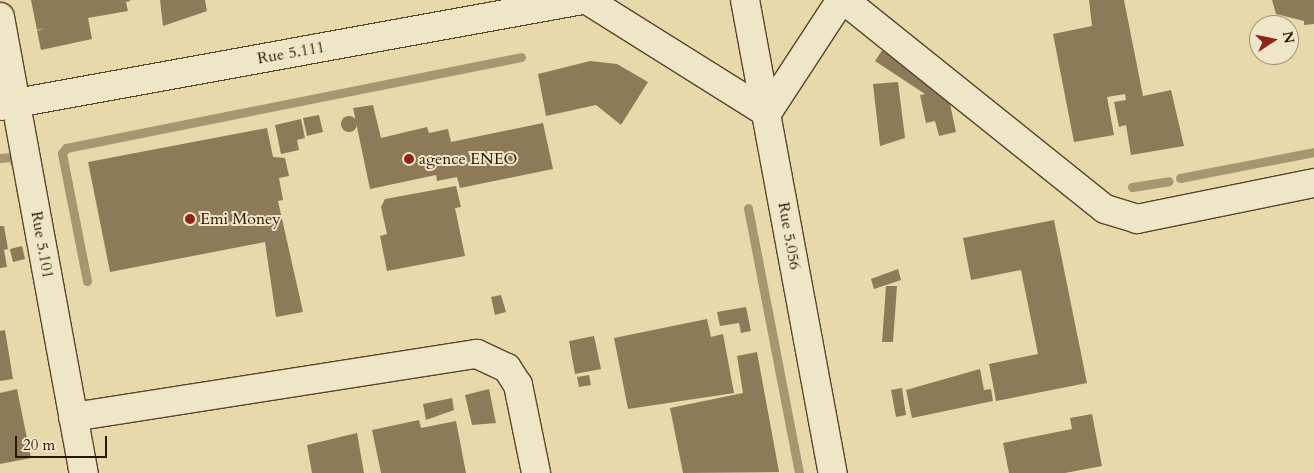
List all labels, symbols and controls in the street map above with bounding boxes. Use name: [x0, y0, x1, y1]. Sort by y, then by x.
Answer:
north arrow: [1249, 15, 1299, 65]
text: N: [1278, 29, 1299, 45]
street label: Rue 5.111: [256, 38, 326, 68]
place label: agence ENEO: [419, 149, 517, 169]
marker: agence ENEO: [403, 153, 415, 165]
street label: Rue 5.056: [774, 201, 804, 271]
place label: Emi Money: [200, 209, 281, 229]
street label: Rue 5.101: [27, 210, 57, 280]
marker: Emi Money: [184, 213, 196, 225]
scale bar: [18, 426, 110, 458]
text: 20 m: [23, 435, 55, 455]

